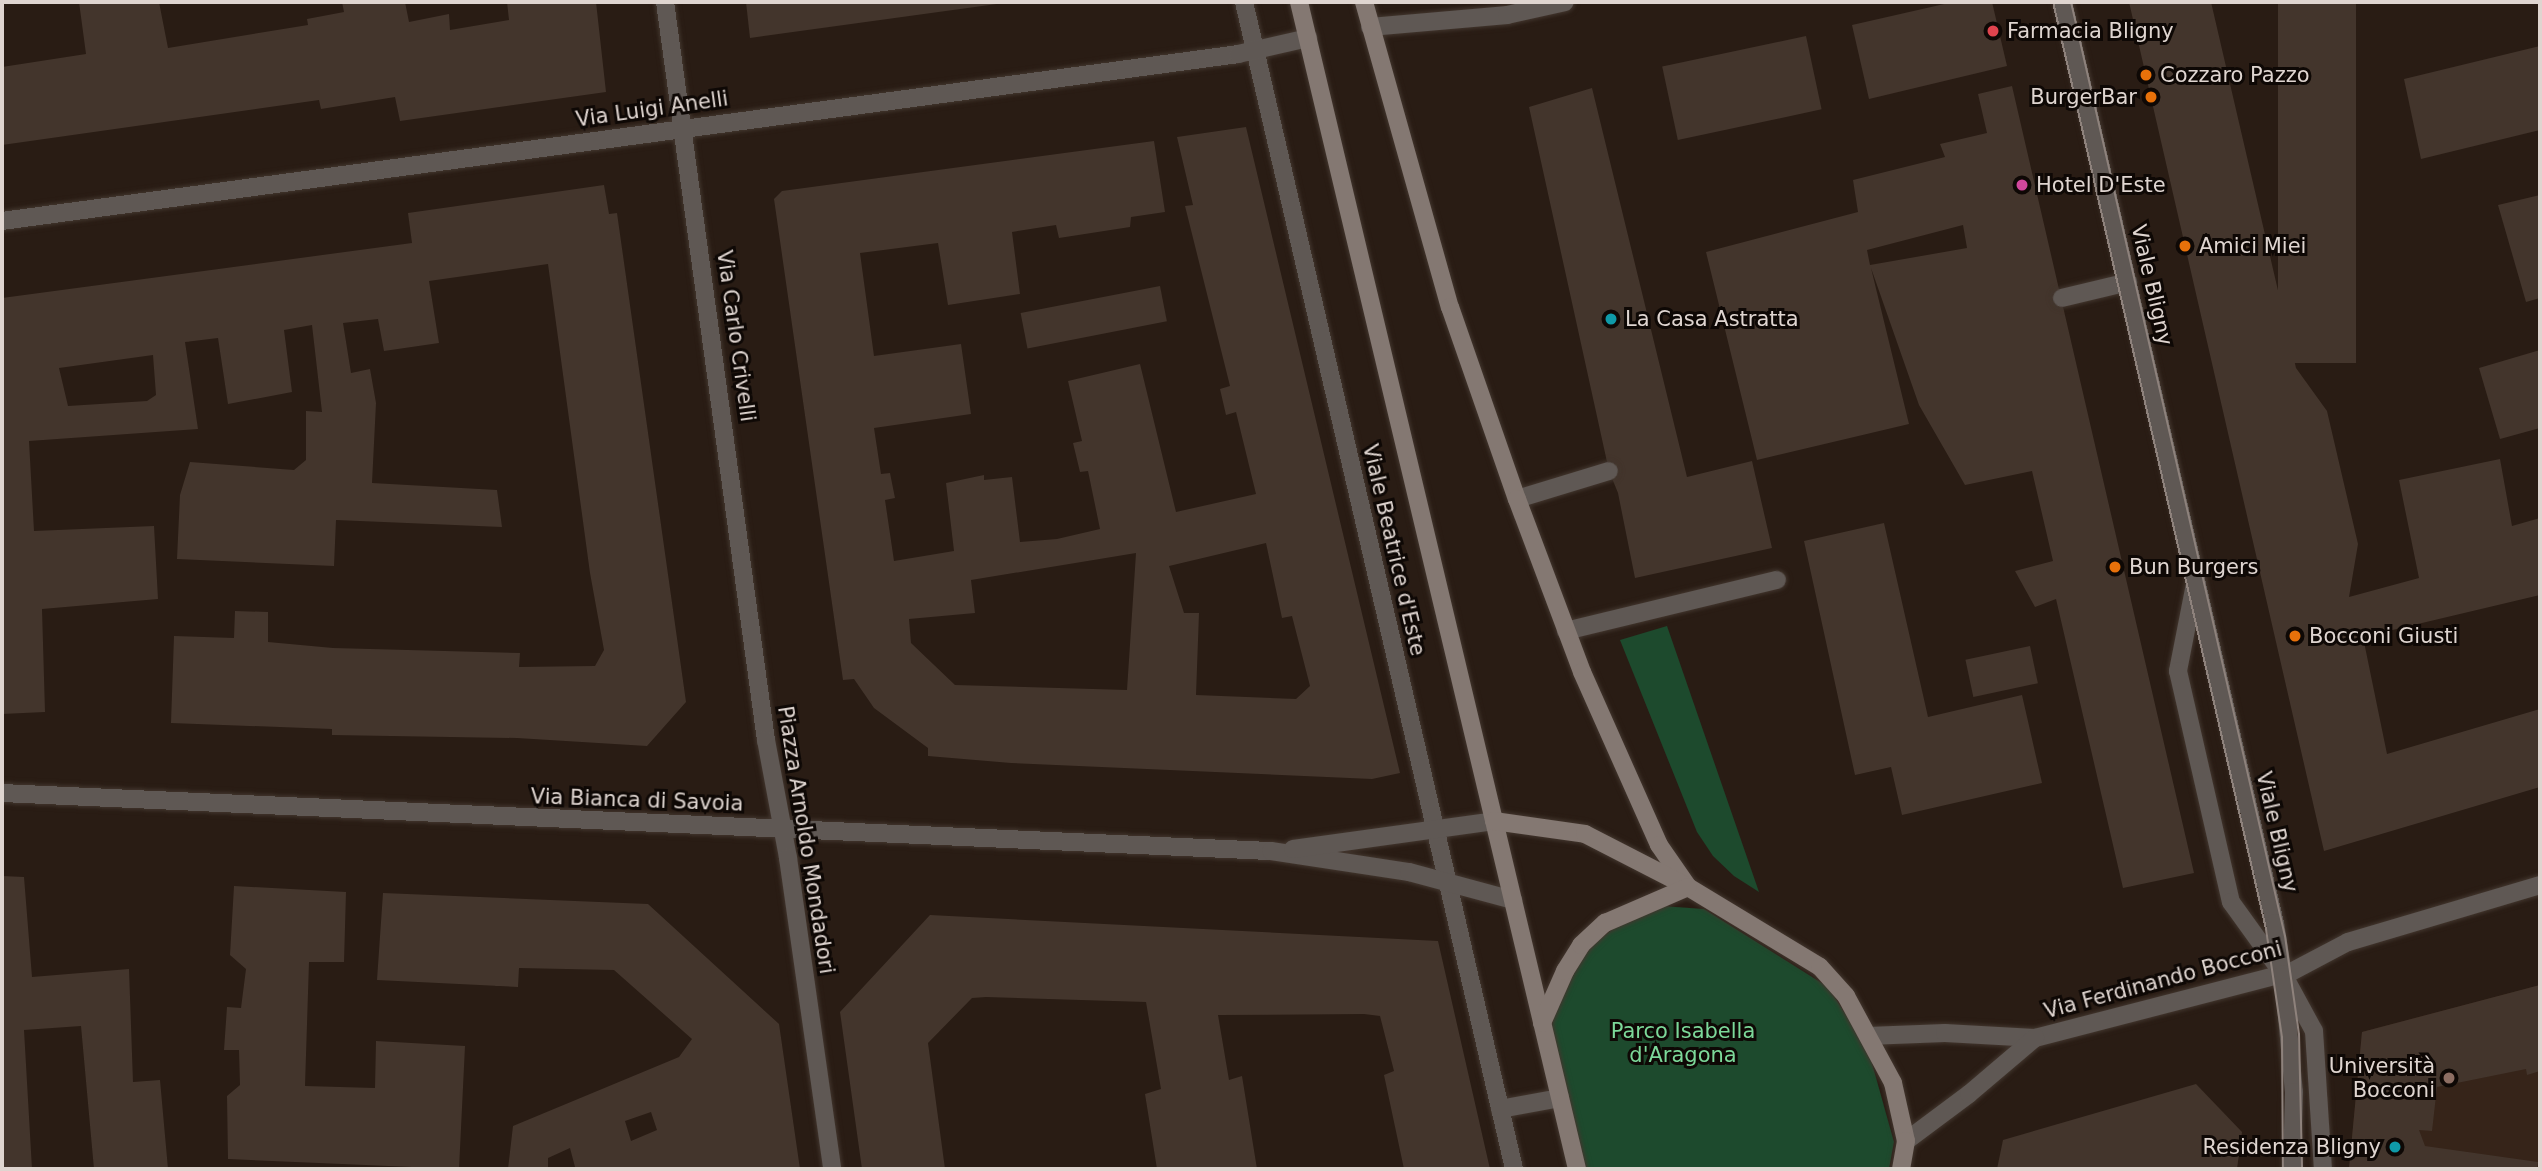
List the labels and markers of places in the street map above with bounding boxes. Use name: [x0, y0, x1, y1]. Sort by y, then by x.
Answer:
place label: Farmacia Bligny: [2007, 18, 2174, 44]
marker: Farmacia Bligny: [1985, 23, 2001, 39]
place label: Cozzaro Pazzo: [2160, 62, 2310, 88]
marker: Cozzaro Pazzo: [2138, 67, 2154, 83]
place label: BurgerBar: [2030, 84, 2137, 110]
marker: BurgerBar: [2143, 89, 2159, 105]
place label: Hotel D'Este: [2036, 172, 2166, 198]
marker: Hotel D'Este: [2014, 177, 2030, 193]
place label: Amici Miei: [2199, 233, 2306, 259]
marker: Amici Miei: [2177, 238, 2193, 254]
place label: La Casa Astratta: [1625, 306, 1799, 332]
marker: La Casa Astratta: [1603, 311, 1619, 327]
place label: Bun Burgers: [2129, 554, 2259, 580]
marker: Bun Burgers: [2107, 559, 2123, 575]
place label: Bocconi Giusti: [2309, 623, 2458, 649]
marker: Bocconi Giusti: [2287, 628, 2303, 644]
place label: Università Bocconi: [2329, 1053, 2435, 1103]
marker: Università Bocconi: [2441, 1070, 2457, 1086]
place label: Residenza Bligny: [2202, 1134, 2381, 1160]
marker: Residenza Bligny: [2387, 1139, 2403, 1155]

